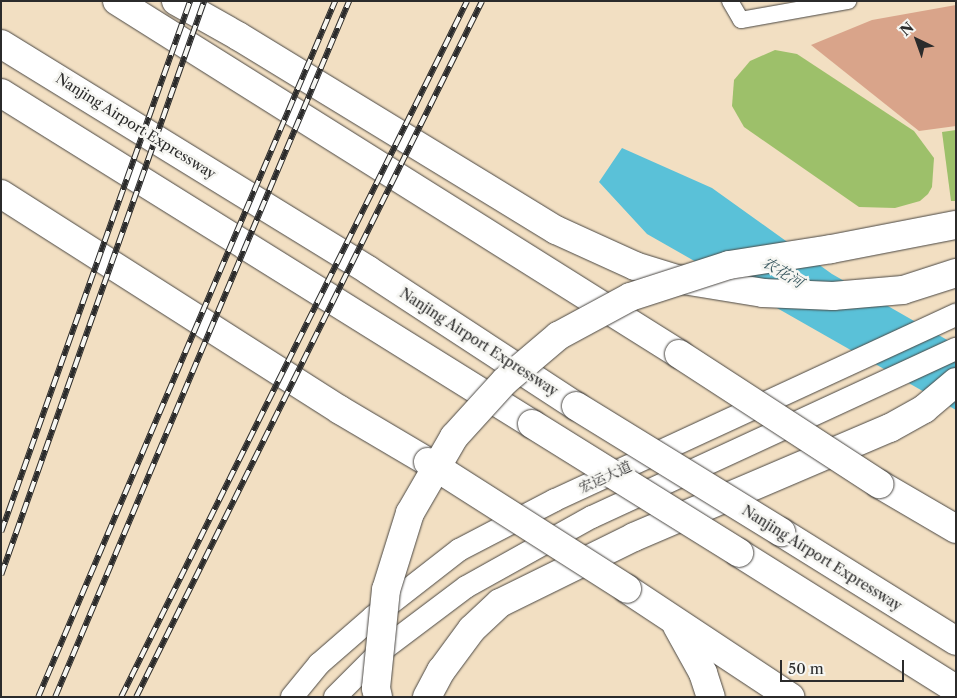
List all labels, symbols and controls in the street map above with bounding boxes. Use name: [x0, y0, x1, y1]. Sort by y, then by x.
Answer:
north arrow: [892, 15, 942, 65]
text: N: [896, 18, 918, 40]
street label: Nanjing Airport Expressway: [53, 70, 219, 182]
water label: 农花河: [759, 252, 807, 292]
street label: Nanjing Airport Expressway: [396, 284, 562, 400]
street label: 宏运大道: [576, 458, 634, 496]
street label: Nanjing Airport Expressway: [739, 502, 905, 614]
scale bar: [782, 650, 906, 682]
text: 50 m: [788, 659, 824, 678]

